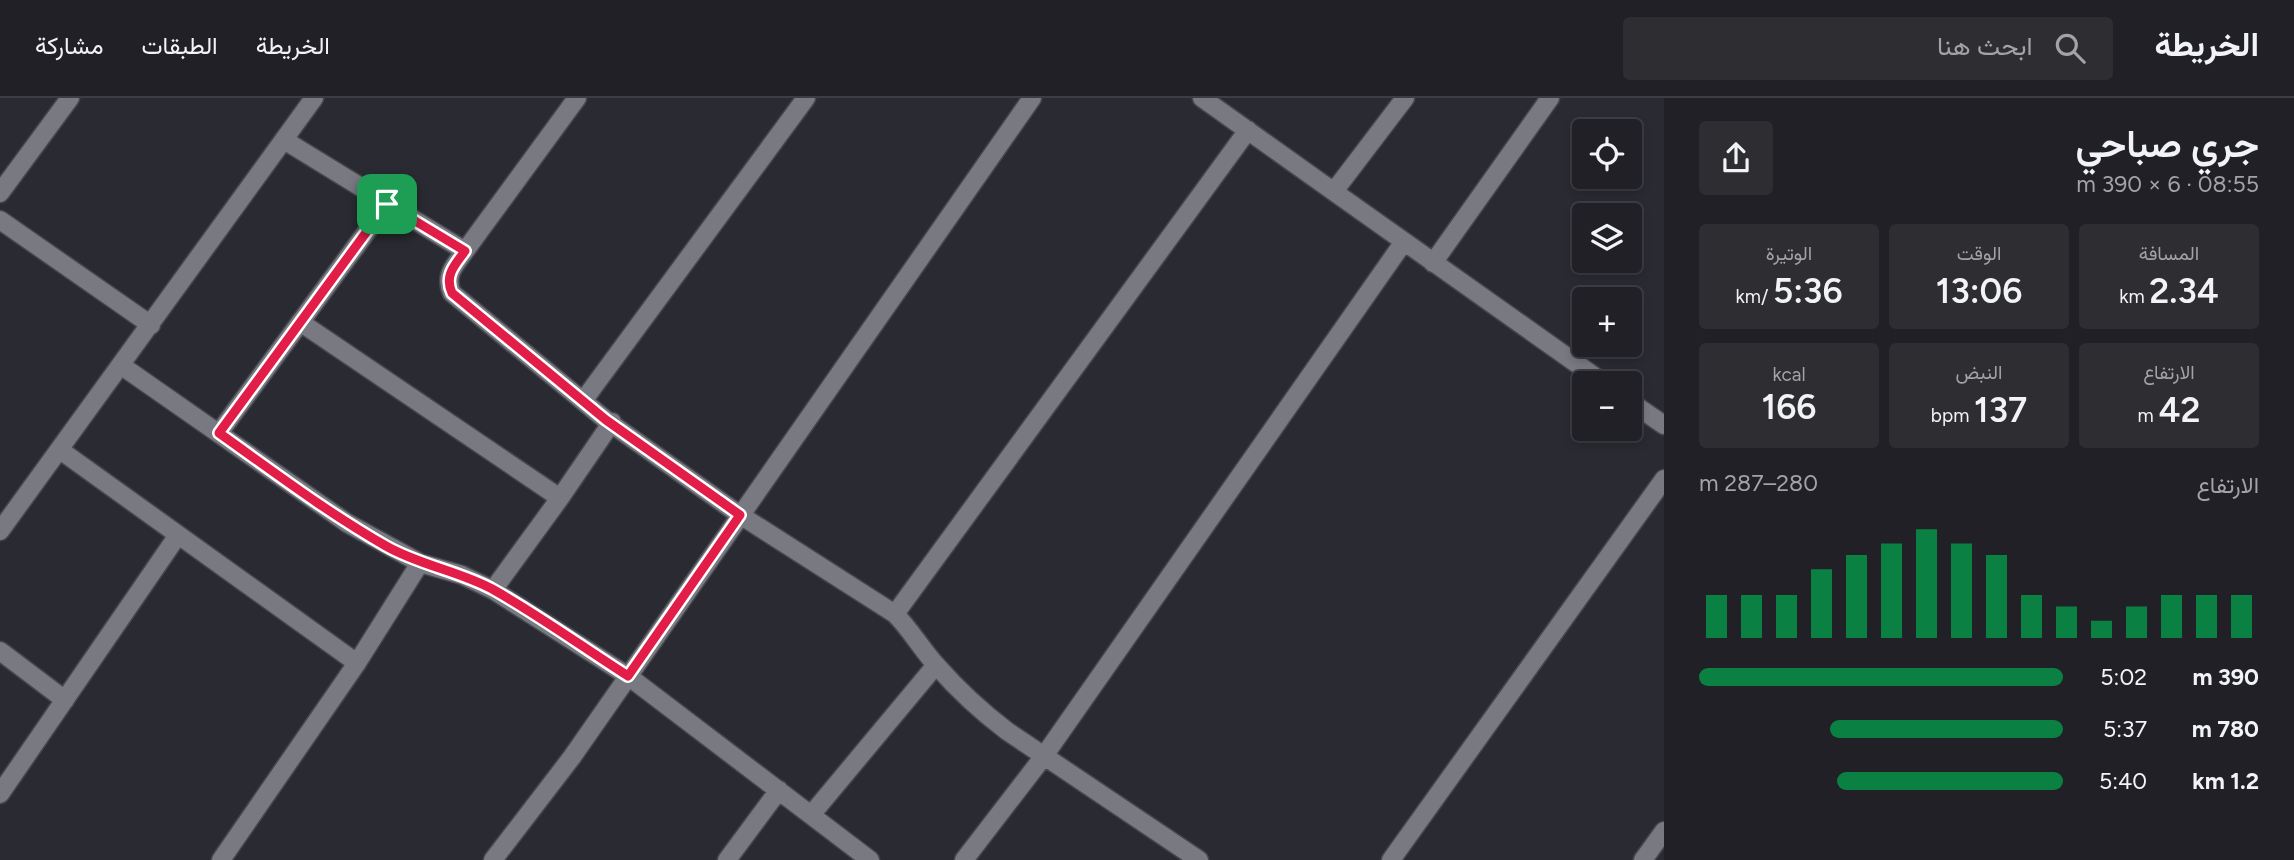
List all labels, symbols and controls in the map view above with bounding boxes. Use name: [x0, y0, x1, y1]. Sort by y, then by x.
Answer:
search box: [1623, 17, 2113, 80]
text: الخريطة: [2155, 25, 2259, 64]
icon: search: [2051, 29, 2089, 67]
text: ابحث هنا: [1937, 30, 2033, 62]
text: مشاركة: [35, 31, 103, 60]
text: الطبقات: [141, 31, 218, 60]
text: الخريطة: [256, 31, 330, 60]
map controls: [1572, 119, 1642, 441]
button: locate: [1572, 119, 1642, 189]
button: share: [1699, 121, 1773, 195]
text: جري صباحي: [2076, 121, 2259, 167]
text: 08:55 · 6 × 390 m: [2076, 170, 2259, 198]
pin: [357, 174, 417, 234]
icon: arrive: [368, 185, 406, 223]
button: layers: [1572, 203, 1642, 273]
text: الوتيرة: [1766, 242, 1812, 265]
text: الوقت: [1957, 242, 2001, 265]
text: المسافة: [2139, 242, 2199, 265]
text: 5:36: [1773, 270, 1842, 312]
text: 13:06: [1936, 270, 2022, 312]
text: 2.34: [2149, 270, 2219, 312]
text: /km: [1736, 285, 1773, 308]
text: km: [2119, 285, 2149, 308]
button: +: [1572, 287, 1642, 357]
text: النبض: [1955, 361, 2003, 384]
text: الارتفاع: [2143, 361, 2195, 384]
text: kcal: [1772, 363, 1806, 386]
button: −: [1572, 371, 1642, 441]
text: 166: [1762, 386, 1816, 428]
text: 137: [1974, 389, 2027, 431]
text: 42: [2158, 389, 2200, 431]
text: bpm: [1931, 404, 1974, 427]
text: m: [2138, 404, 2158, 427]
text: 280–287 m: [1699, 469, 1818, 497]
text: الارتفاع: [2197, 471, 2259, 499]
text: 5:02: [2100, 663, 2147, 691]
text: 390 m: [2192, 663, 2259, 691]
text: 5:37: [2103, 715, 2147, 743]
text: 780 m: [2192, 715, 2259, 743]
text: 5:40: [2099, 767, 2147, 795]
text: 1.2 km: [2192, 767, 2259, 795]

